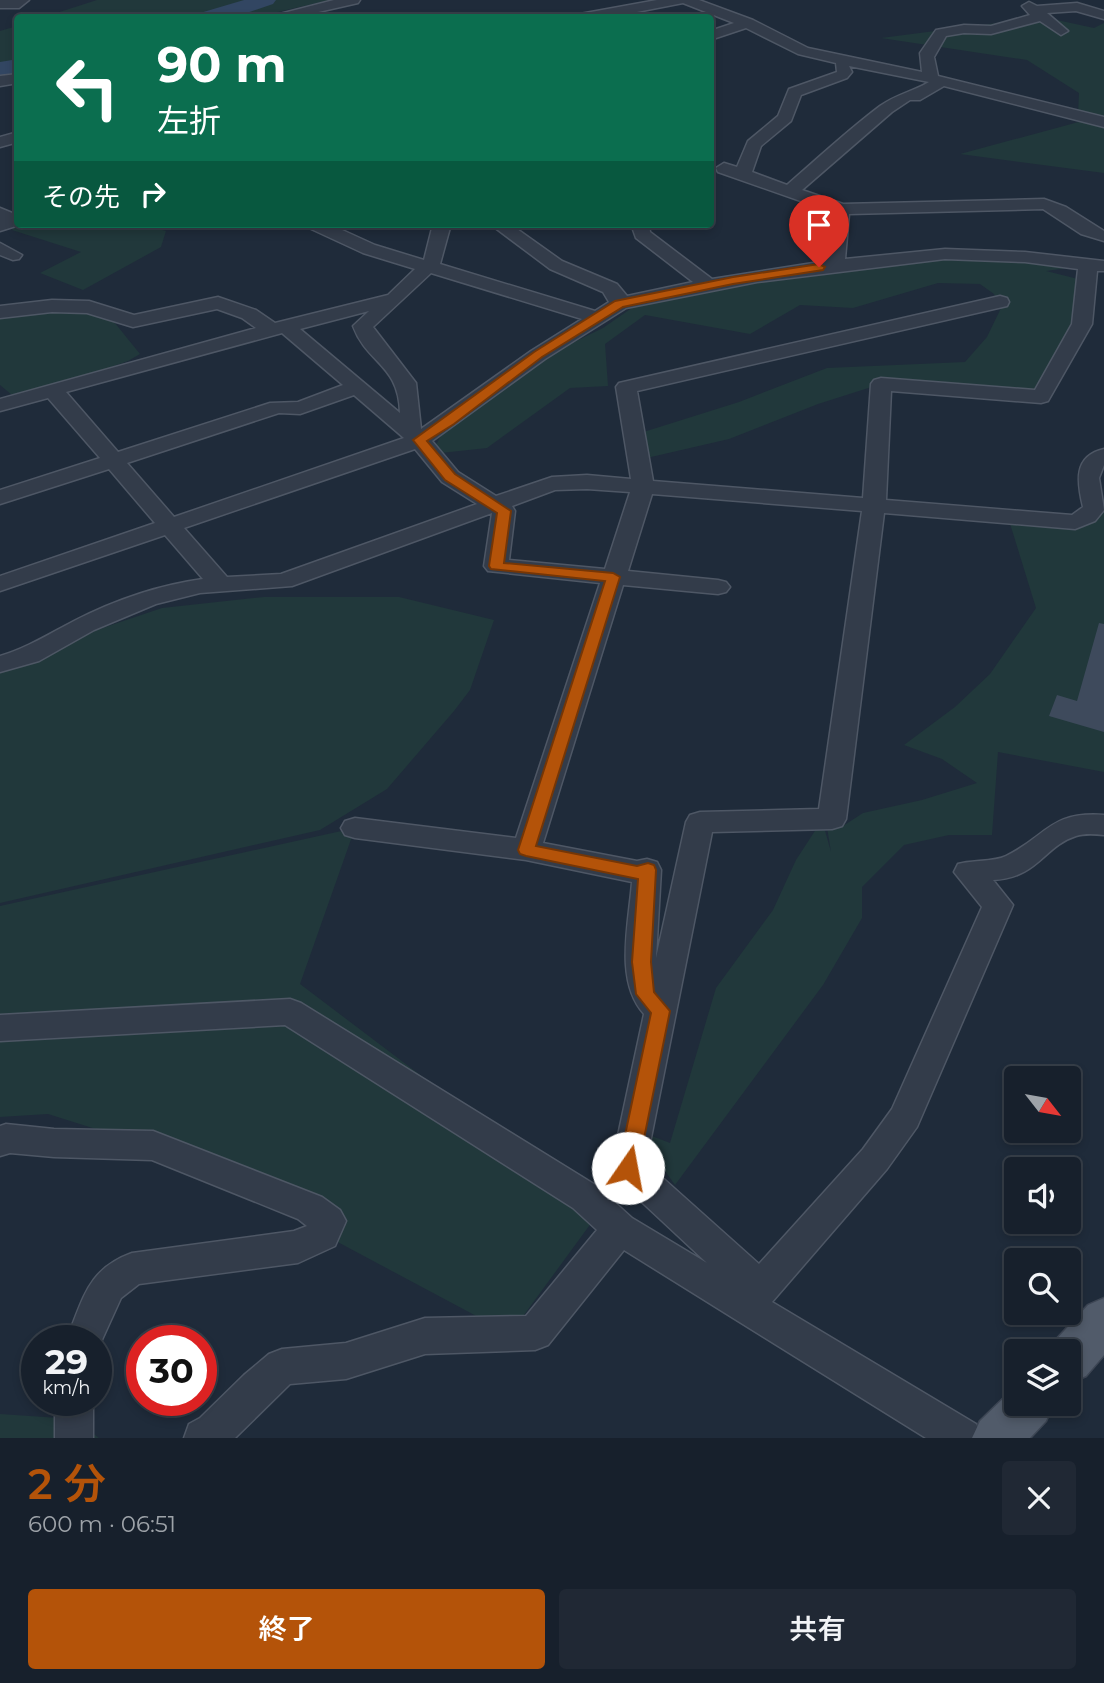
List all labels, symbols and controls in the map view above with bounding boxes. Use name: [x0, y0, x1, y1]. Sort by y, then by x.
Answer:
text: 90 m: [157, 35, 287, 94]
icon: left: [42, 42, 133, 133]
text: 左折: [157, 101, 221, 140]
icon: right: [134, 175, 172, 213]
text: その先: [42, 181, 120, 213]
pin: [789, 195, 849, 267]
icon: arrive: [800, 206, 838, 244]
north arrow: [1004, 1066, 1082, 1143]
map controls: [1004, 1066, 1081, 1416]
position arrow: [591, 1131, 665, 1205]
button: sound: [1004, 1157, 1081, 1234]
button: search: [1004, 1248, 1081, 1325]
speed limit sign: 30: [126, 1325, 217, 1416]
button: layers: [1004, 1339, 1081, 1416]
text: 29: [45, 1340, 88, 1383]
text: km/h: [42, 1377, 91, 1399]
text: 2 分: [28, 1458, 106, 1510]
button: close: [1002, 1461, 1076, 1535]
text: 600 m · 06:51: [28, 1510, 176, 1538]
button: 終了: [28, 1589, 545, 1669]
button: 共有: [559, 1589, 1076, 1669]

